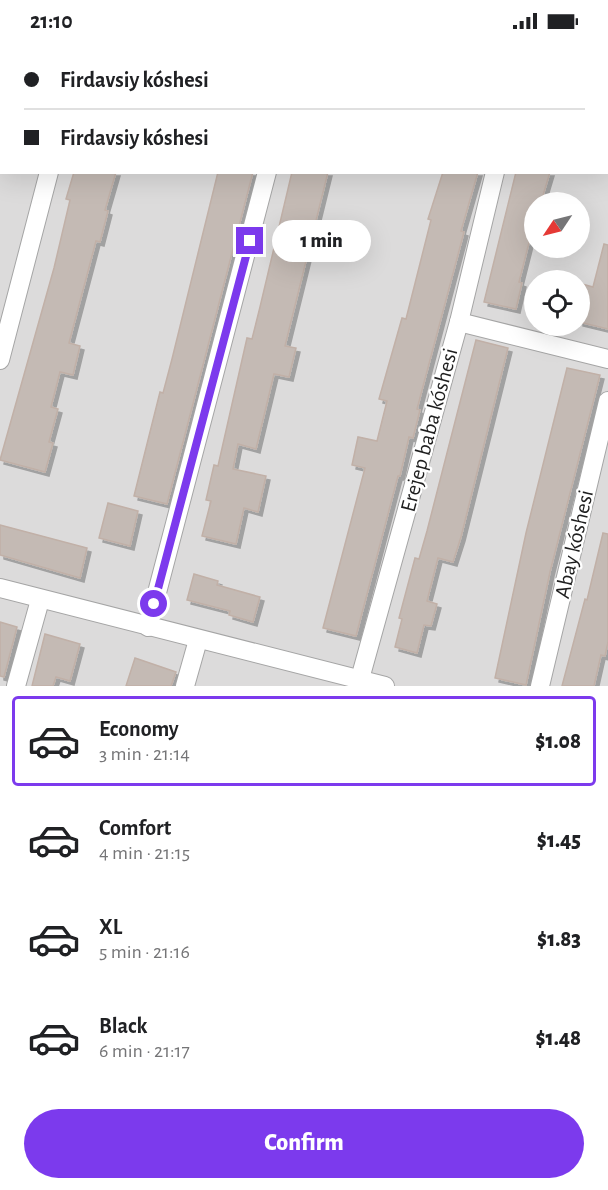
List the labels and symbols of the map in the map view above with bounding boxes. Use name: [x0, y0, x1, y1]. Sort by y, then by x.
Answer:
north arrow: [524, 192, 590, 258]
callout: 1 min: [271, 220, 370, 262]
route end: [236, 227, 263, 254]
street label: Erejep baba kóshesi: [397, 346, 461, 514]
street label: Abay kóshesi: [551, 488, 597, 600]
route start: [140, 590, 167, 617]

